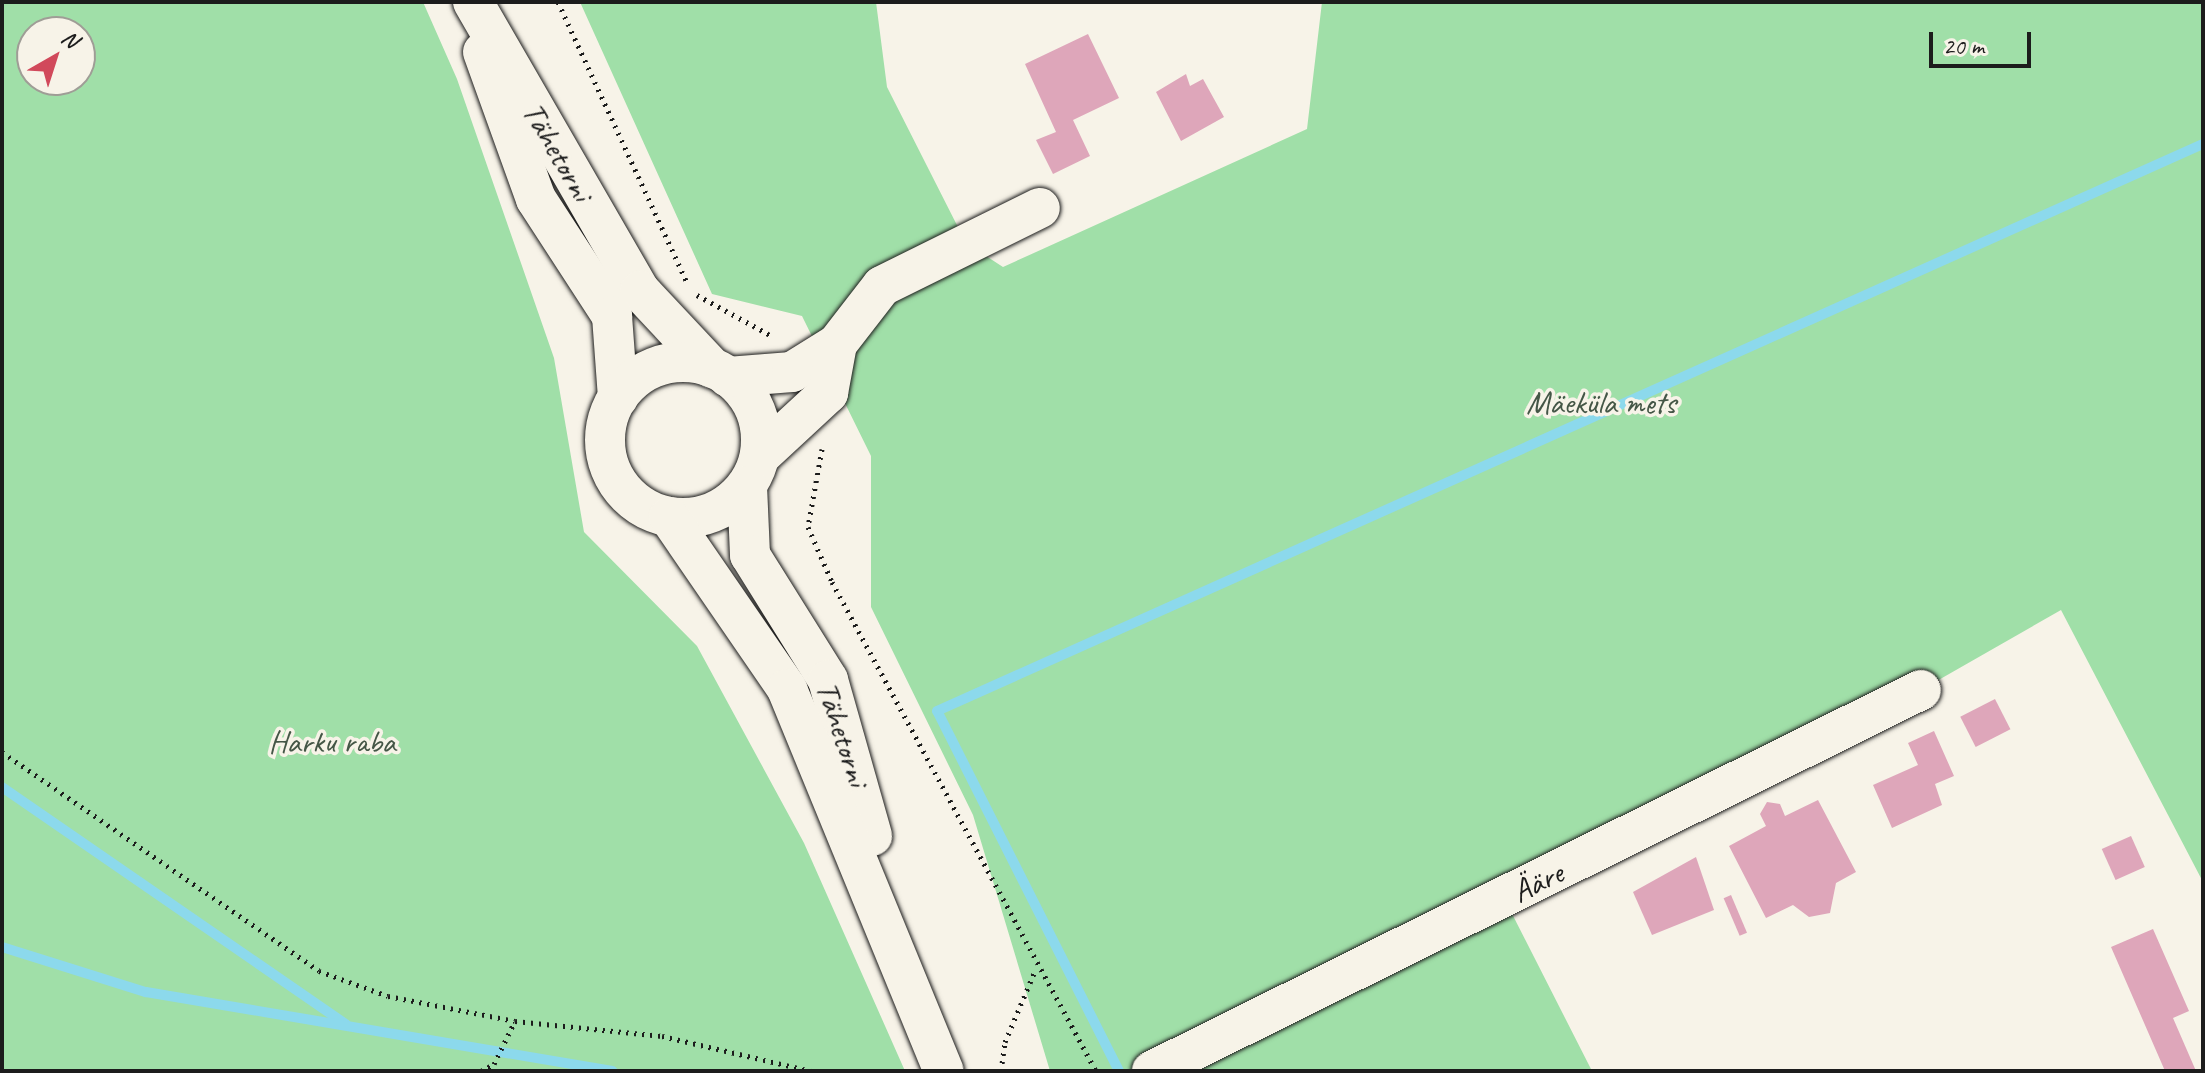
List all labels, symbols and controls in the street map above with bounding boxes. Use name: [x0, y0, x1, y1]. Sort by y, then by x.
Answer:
north arrow: [16, 16, 96, 96]
scale bar: [1933, 16, 2035, 66]
text: N: [56, 24, 84, 54]
text: 20 m: [1943, 31, 1984, 61]
street label: Tähetorni: [513, 96, 601, 208]
park label: Mäeküla mets: [1527, 384, 1675, 422]
street label: Tähetorni: [807, 677, 877, 791]
park label: Harku raba: [269, 723, 395, 761]
street label: Ääre: [1506, 854, 1570, 912]

